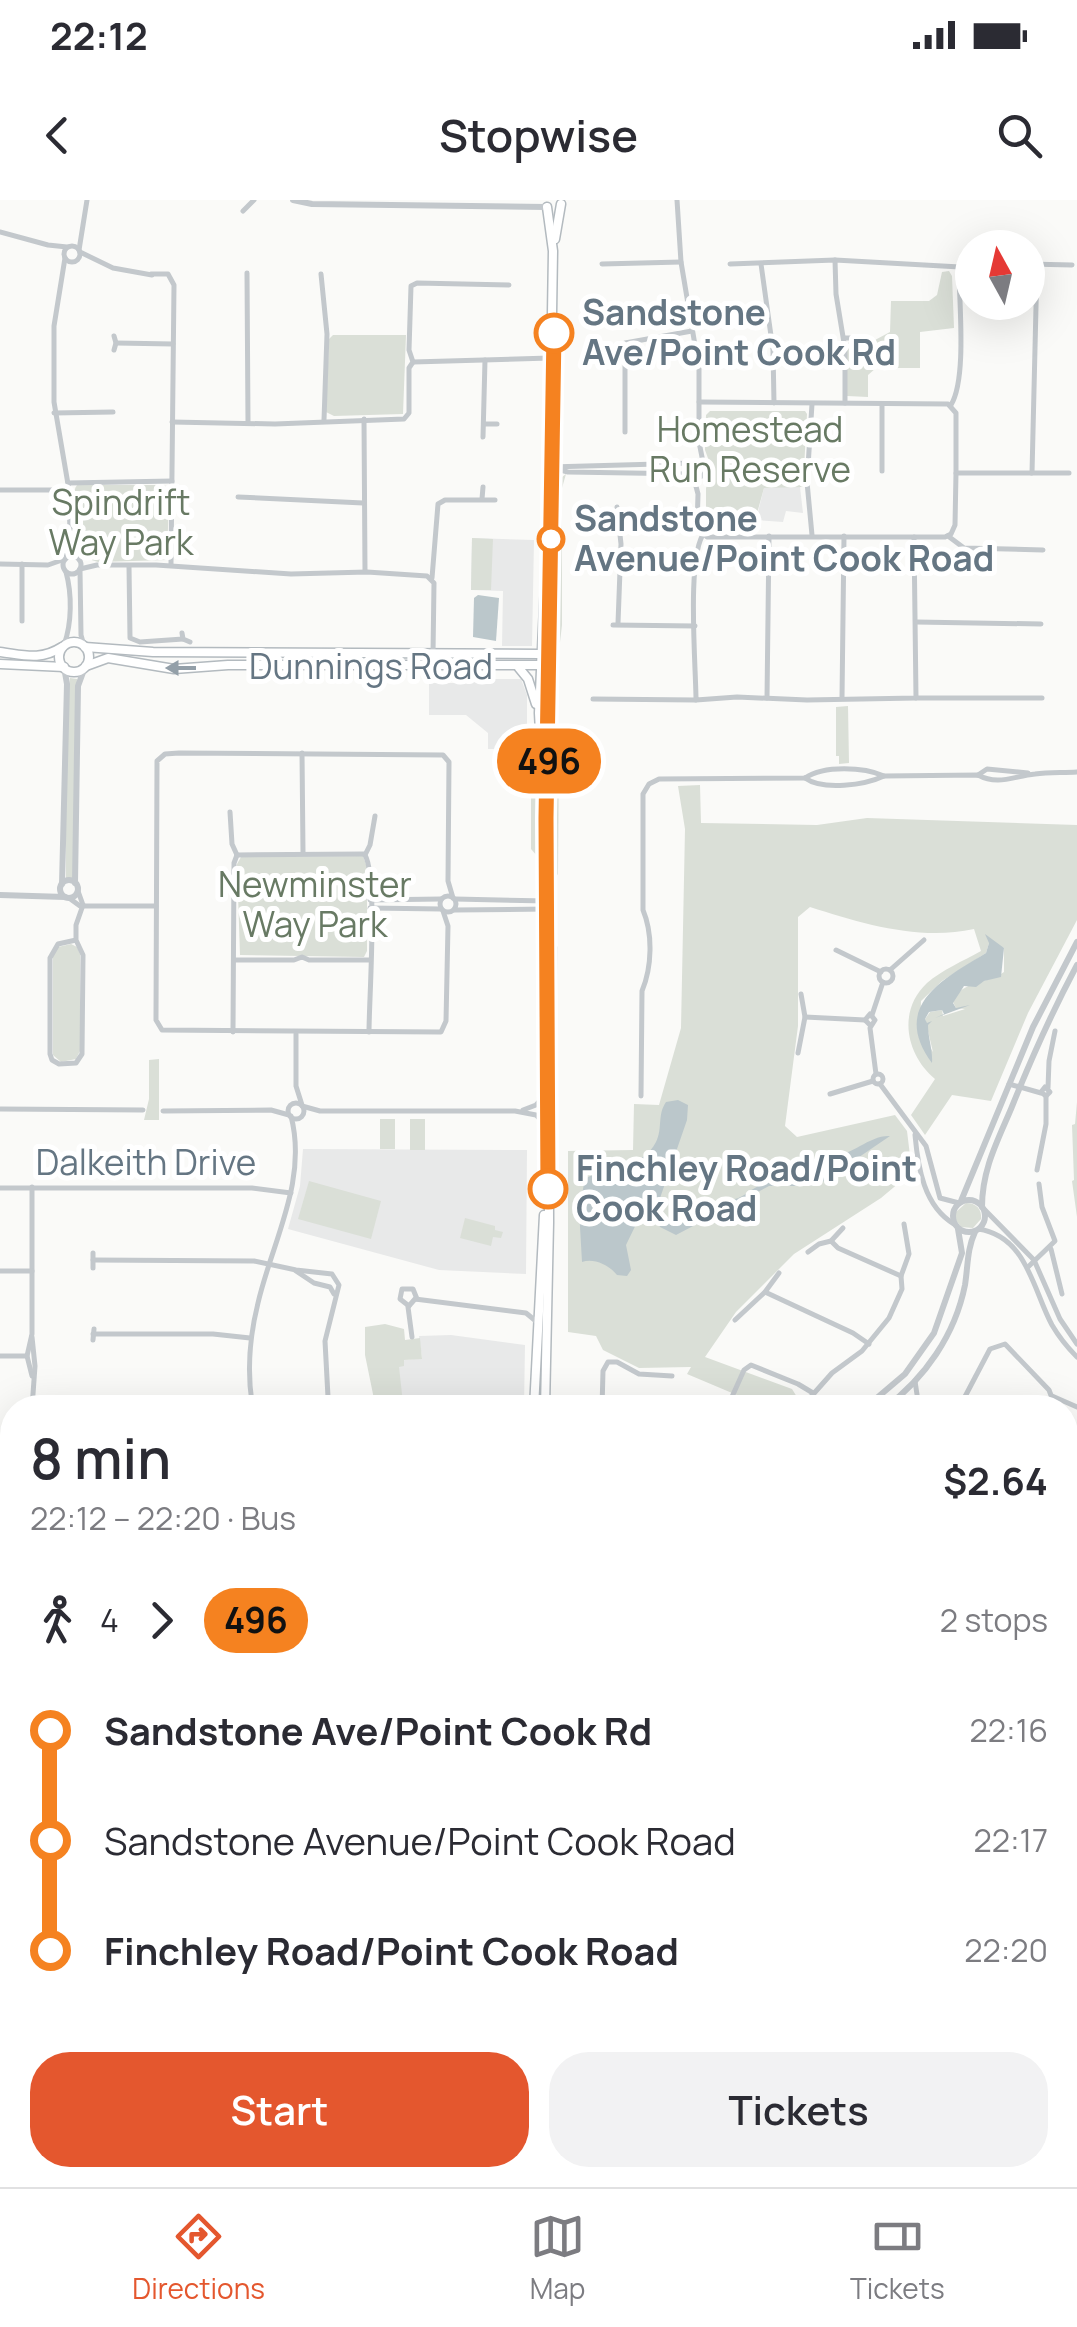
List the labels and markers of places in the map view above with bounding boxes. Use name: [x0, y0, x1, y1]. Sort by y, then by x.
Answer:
place label: Sandstone Ave/Point Cook Rd: [582, 288, 896, 376]
marker: Sandstone Ave/Point Cook Rd: [535, 314, 573, 352]
place label: Sandstone Avenue/Point Cook Road: [574, 494, 994, 582]
marker: Sandstone Avenue/Point Cook Road: [538, 526, 564, 552]
place label: Finchley Road/Point Cook Road: [576, 1144, 917, 1232]
marker: Finchley Road/Point Cook Road: [529, 1170, 567, 1208]

